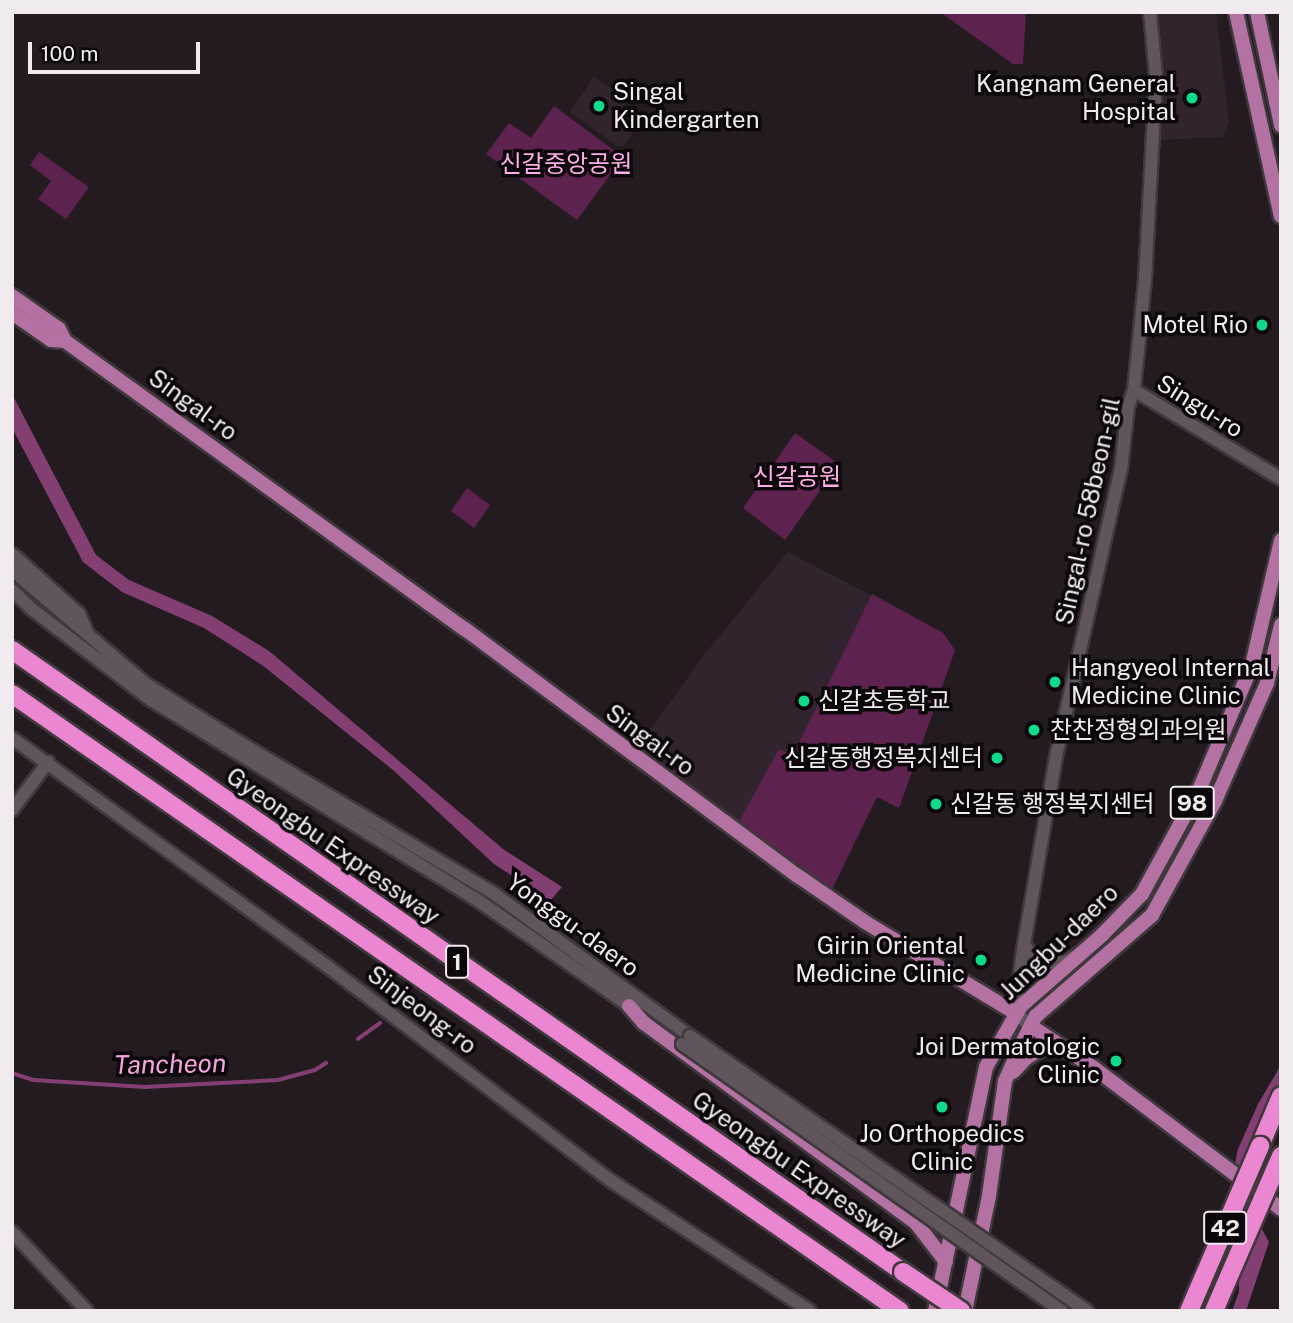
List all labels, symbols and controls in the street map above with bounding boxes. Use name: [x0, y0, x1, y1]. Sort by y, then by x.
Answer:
scale bar: [32, 28, 203, 72]
text: 100 m: [41, 41, 98, 66]
place label: Kangnam General Hospital: [976, 70, 1176, 126]
place label: Singal Kindergarten: [613, 78, 760, 134]
marker: Kangnam General Hospital: [1182, 88, 1202, 108]
marker: Singal Kindergarten: [591, 98, 607, 114]
park label: 신갈중앙공원: [500, 150, 632, 178]
place label: Motel Rio: [1143, 311, 1248, 339]
marker: Motel Rio: [1254, 317, 1270, 333]
street label: Singal-ro: [143, 363, 243, 447]
street label: Singu-ro: [1152, 368, 1248, 444]
street label: Singal-ro 58beon-gil: [1050, 395, 1126, 627]
park label: 신갈공원: [753, 463, 841, 491]
place label: Hangyeol Internal Medicine Clinic: [1071, 654, 1271, 710]
marker: Hangyeol Internal Medicine Clinic: [1045, 672, 1065, 692]
place label: 신갈초등학교: [818, 687, 950, 715]
marker: 신갈초등학교: [796, 693, 812, 709]
street label: Singal-ro: [600, 698, 700, 782]
place label: 찬찬정형외과의원: [1050, 716, 1227, 744]
marker: 찬찬정형외과의원: [1024, 720, 1044, 740]
place label: 신갈동행정복지센터: [784, 744, 983, 772]
marker: 신갈동행정복지센터: [989, 750, 1005, 766]
street label: Gyeongbu Expressway: [221, 761, 445, 931]
road number: 98: [1169, 783, 1215, 822]
place label: 신갈동 행정복지센터: [950, 790, 1155, 818]
marker: 신갈동 행정복지센터: [928, 796, 944, 812]
street label: Yonggu-daero: [501, 867, 645, 983]
street label: Jungbu-daero: [994, 878, 1124, 1006]
place label: Girin Oriental Medicine Clinic: [795, 932, 965, 988]
road number: 1: [445, 942, 469, 981]
marker: Girin Oriental Medicine Clinic: [971, 950, 991, 970]
street label: Sinjeong-ro: [362, 960, 482, 1060]
place label: Joi Dermatologic Clinic: [916, 1033, 1100, 1089]
water label: Tancheon: [114, 1047, 226, 1081]
marker: Joi Dermatologic Clinic: [1106, 1051, 1126, 1071]
street label: Gyeongbu Expressway: [687, 1085, 911, 1255]
marker: Jo Orthopedics Clinic: [932, 1097, 952, 1117]
place label: Jo Orthopedics Clinic: [859, 1120, 1025, 1176]
road number: 42: [1202, 1208, 1248, 1247]

